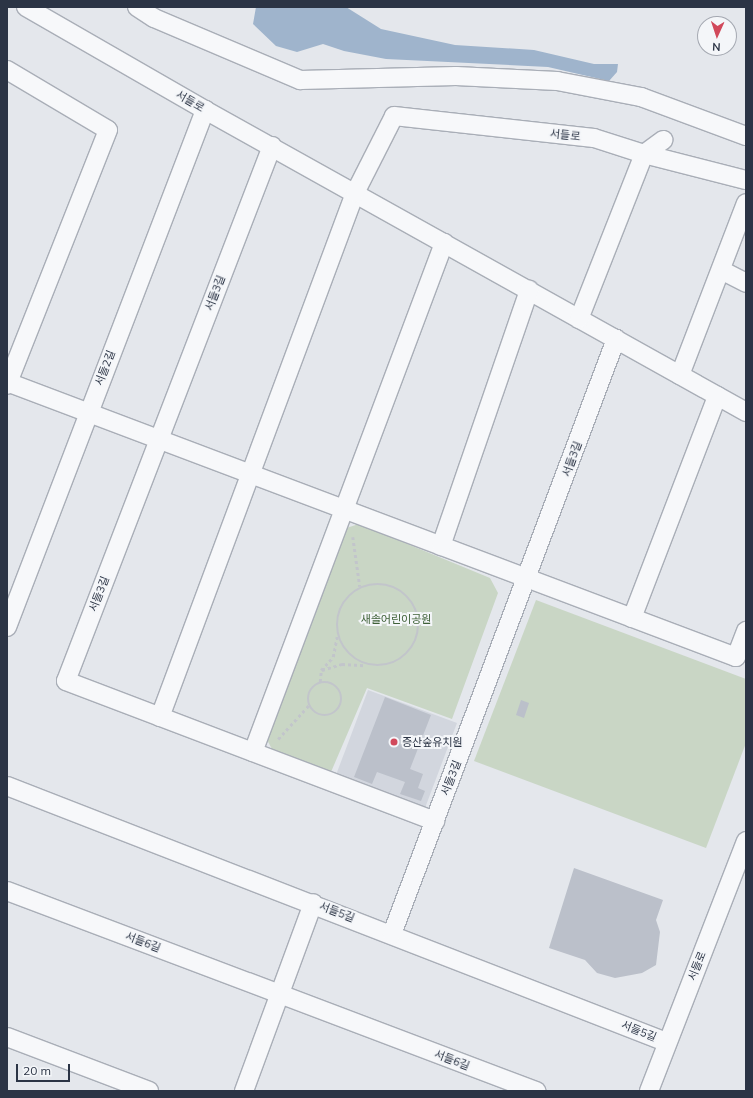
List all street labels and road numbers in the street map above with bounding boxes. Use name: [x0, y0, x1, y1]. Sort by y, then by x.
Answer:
street label: 서들로: [174, 88, 206, 114]
street label: 서들로: [549, 127, 581, 143]
street label: 서들3길: [202, 273, 228, 313]
street label: 서들2길: [92, 348, 118, 388]
street label: 서들3길: [559, 439, 585, 479]
street label: 서들3길: [86, 574, 112, 614]
street label: 서들3길: [438, 758, 464, 798]
street label: 서들5길: [317, 899, 357, 925]
street label: 서들6길: [123, 929, 163, 955]
street label: 서들로: [685, 949, 709, 983]
street label: 서들5길: [619, 1018, 659, 1044]
street label: 서들6길: [432, 1047, 472, 1073]

